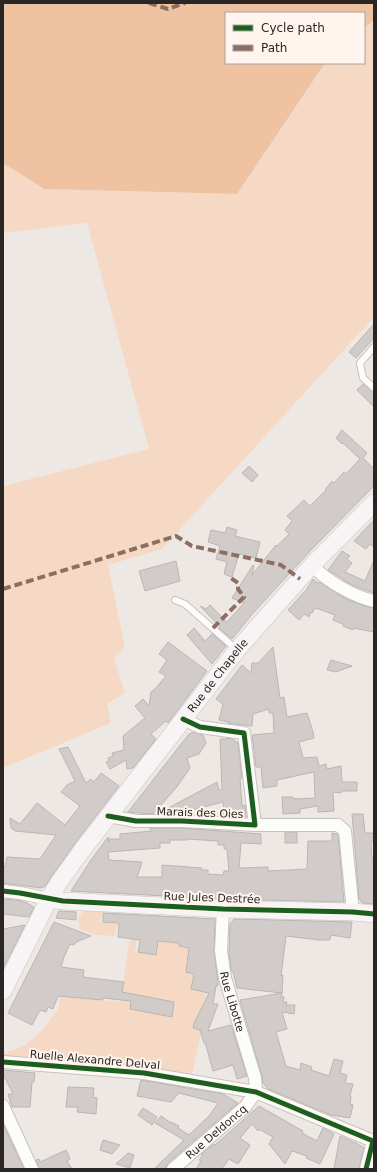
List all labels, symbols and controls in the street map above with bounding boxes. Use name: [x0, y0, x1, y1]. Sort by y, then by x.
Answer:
legend: [225, 12, 365, 64]
text: Cycle path: [261, 21, 325, 35]
text: Path: [261, 41, 287, 55]
street label: Rue de Chapelle: [185, 636, 251, 715]
street label: Marais des Oies: [156, 805, 244, 821]
street label: Rue Jules Destrée: [163, 890, 261, 906]
street label: Rue Libotte: [218, 970, 247, 1034]
street label: Ruelle Alexandre Delval: [29, 1048, 161, 1072]
street label: Rue Deldoncq: [183, 1102, 249, 1162]

